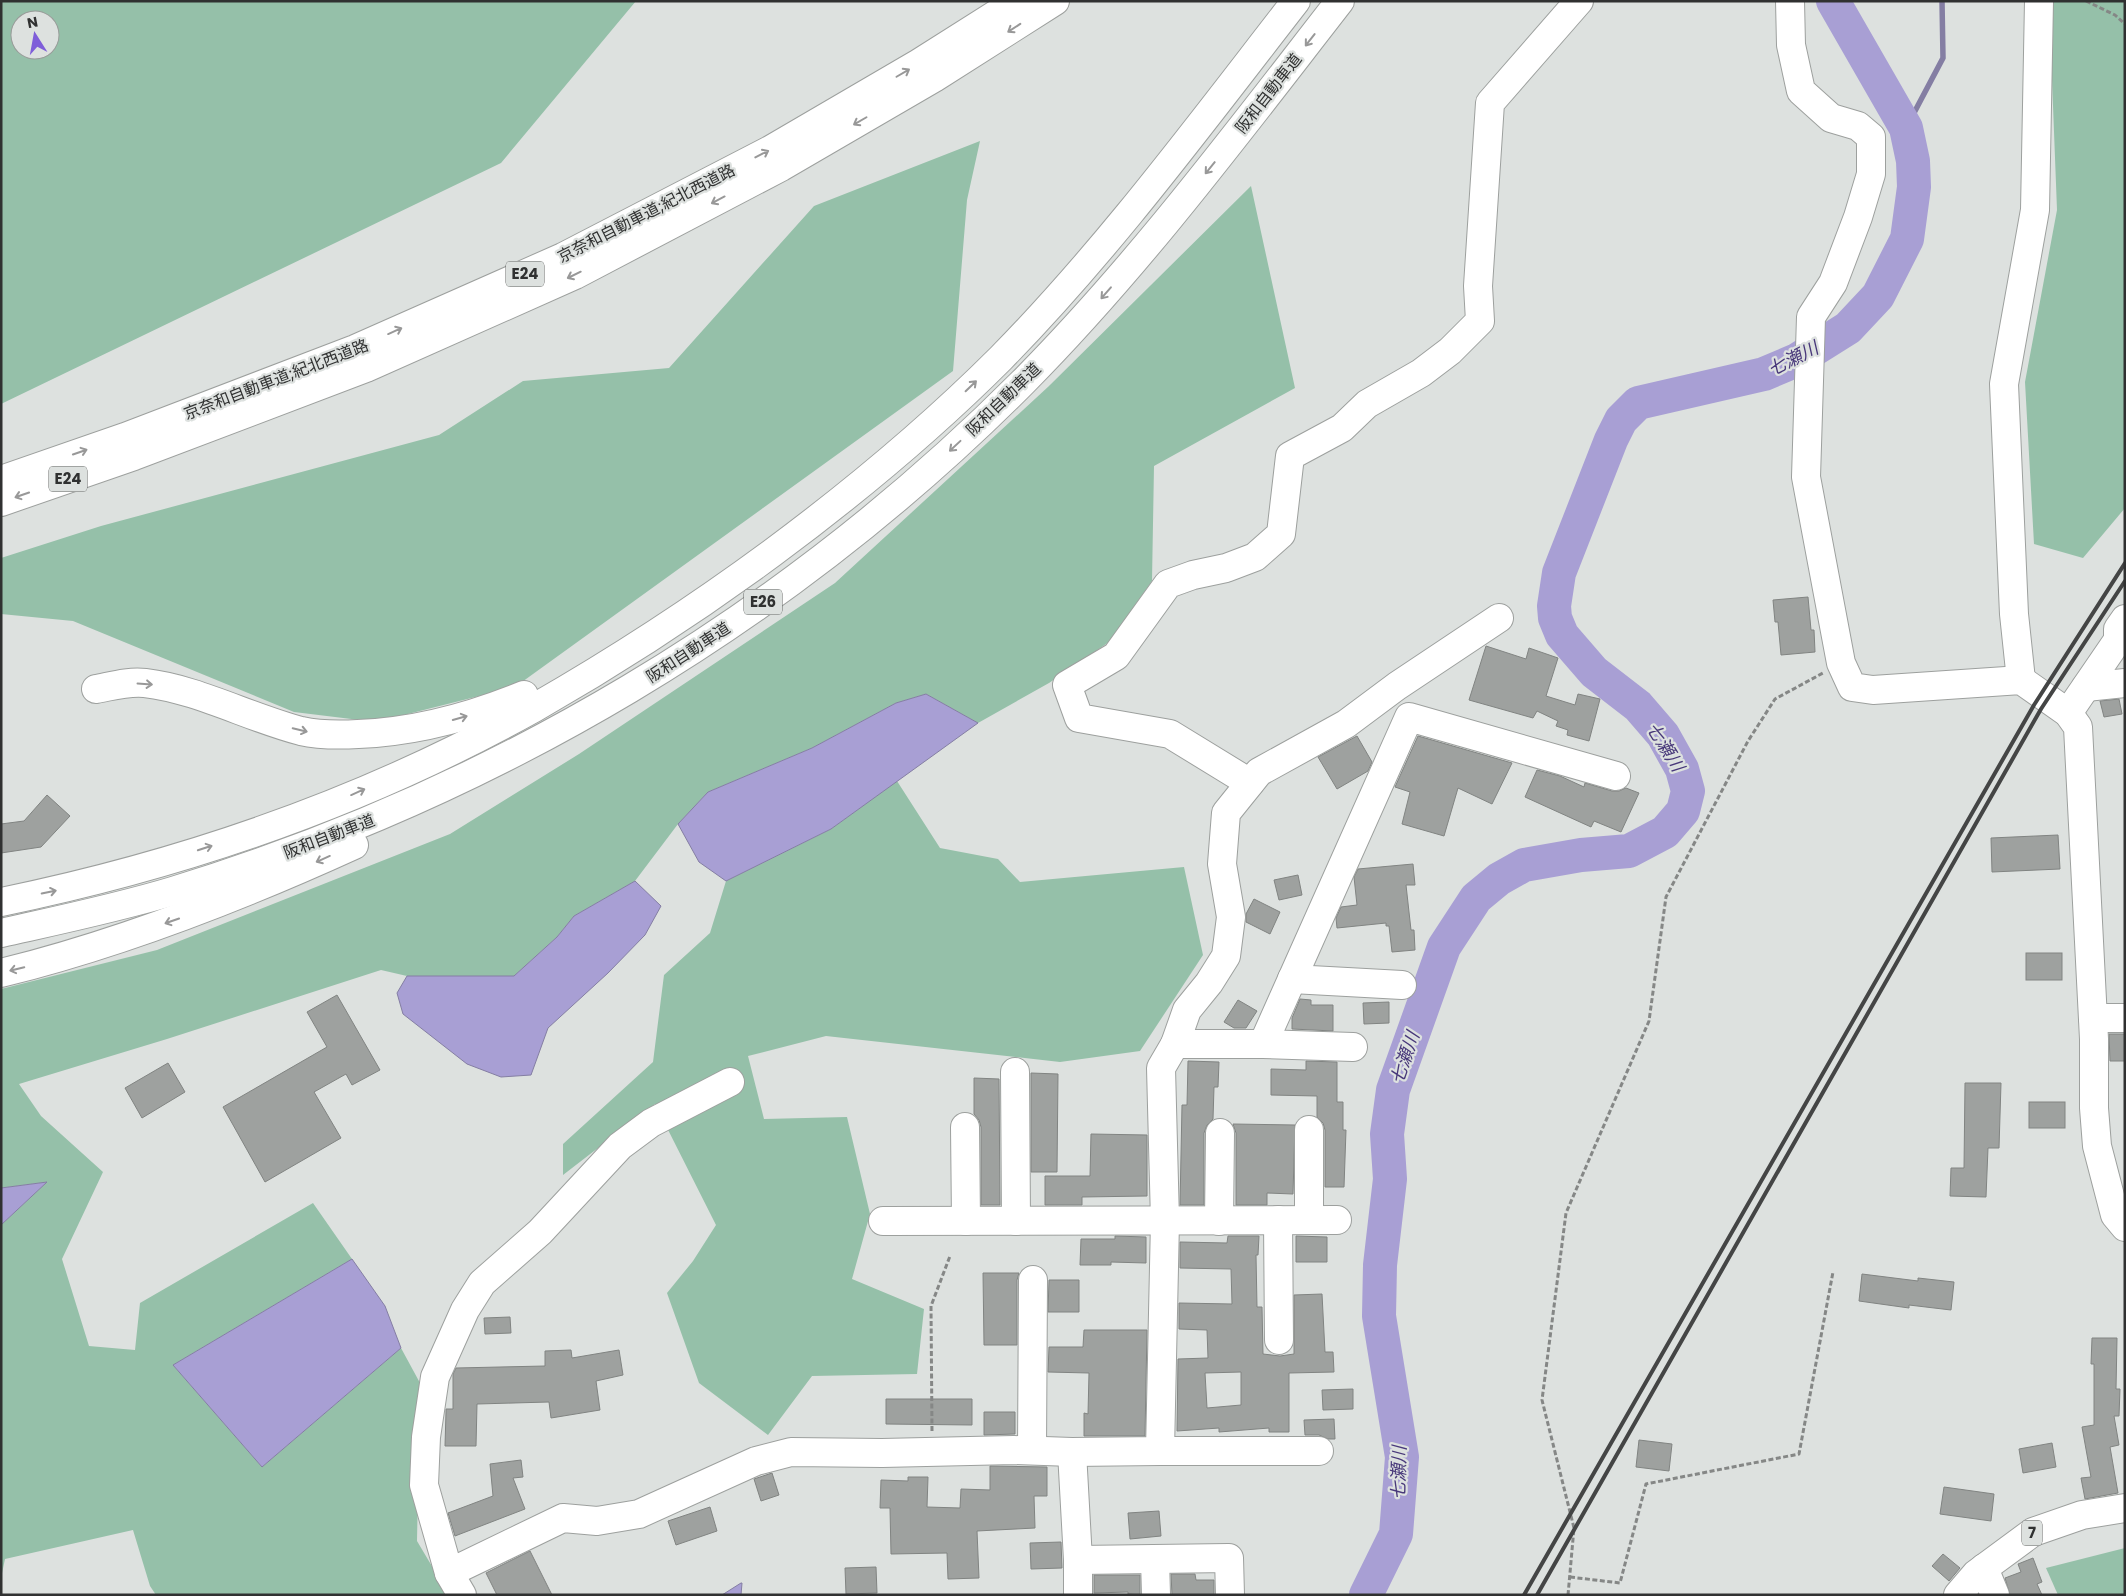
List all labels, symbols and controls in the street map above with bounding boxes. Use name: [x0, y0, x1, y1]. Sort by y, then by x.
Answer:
north arrow: [10, 10, 60, 60]
text: N: [25, 11, 40, 33]
one-way arrow: [1007, 22, 1021, 33]
one-way arrow: [1305, 33, 1315, 47]
street label: 阪和自動車道: [1230, 48, 1307, 138]
one-way arrow: [895, 67, 909, 77]
one-way arrow: [853, 116, 868, 126]
one-way arrow: [754, 149, 769, 158]
street label: 京奈和自動車道;紀北西道路: [554, 159, 739, 268]
one-way arrow: [1205, 161, 1215, 175]
one-way arrow: [711, 196, 726, 205]
road number: E24: [506, 262, 544, 286]
one-way arrow: [567, 271, 582, 280]
one-way arrow: [1100, 286, 1112, 299]
one-way arrow: [387, 326, 402, 336]
street label: 京奈和自動車道;紀北西道路: [180, 334, 372, 425]
water label: 七瀬川: [1763, 334, 1824, 382]
street label: 阪和自動車道: [961, 358, 1046, 441]
one-way arrow: [965, 380, 978, 392]
one-way arrow: [949, 440, 962, 452]
one-way arrow: [72, 447, 88, 456]
road number: E24: [49, 466, 87, 492]
one-way arrow: [15, 491, 31, 500]
road number: E26: [744, 590, 782, 614]
street label: 阪和自動車道: [642, 617, 735, 688]
one-way arrow: [136, 679, 152, 689]
one-way arrow: [452, 712, 468, 722]
water label: 七瀬川: [1641, 717, 1691, 778]
one-way arrow: [291, 726, 307, 735]
one-way arrow: [350, 787, 365, 797]
street label: 阪和自動車道: [280, 809, 378, 864]
one-way arrow: [197, 843, 213, 852]
one-way arrow: [316, 855, 331, 865]
one-way arrow: [41, 887, 57, 896]
one-way arrow: [165, 917, 181, 926]
one-way arrow: [10, 965, 26, 974]
water label: 七瀬川: [1384, 1026, 1426, 1087]
water label: 七瀬川: [1386, 1444, 1412, 1500]
road number: 7: [2022, 1520, 2042, 1546]

